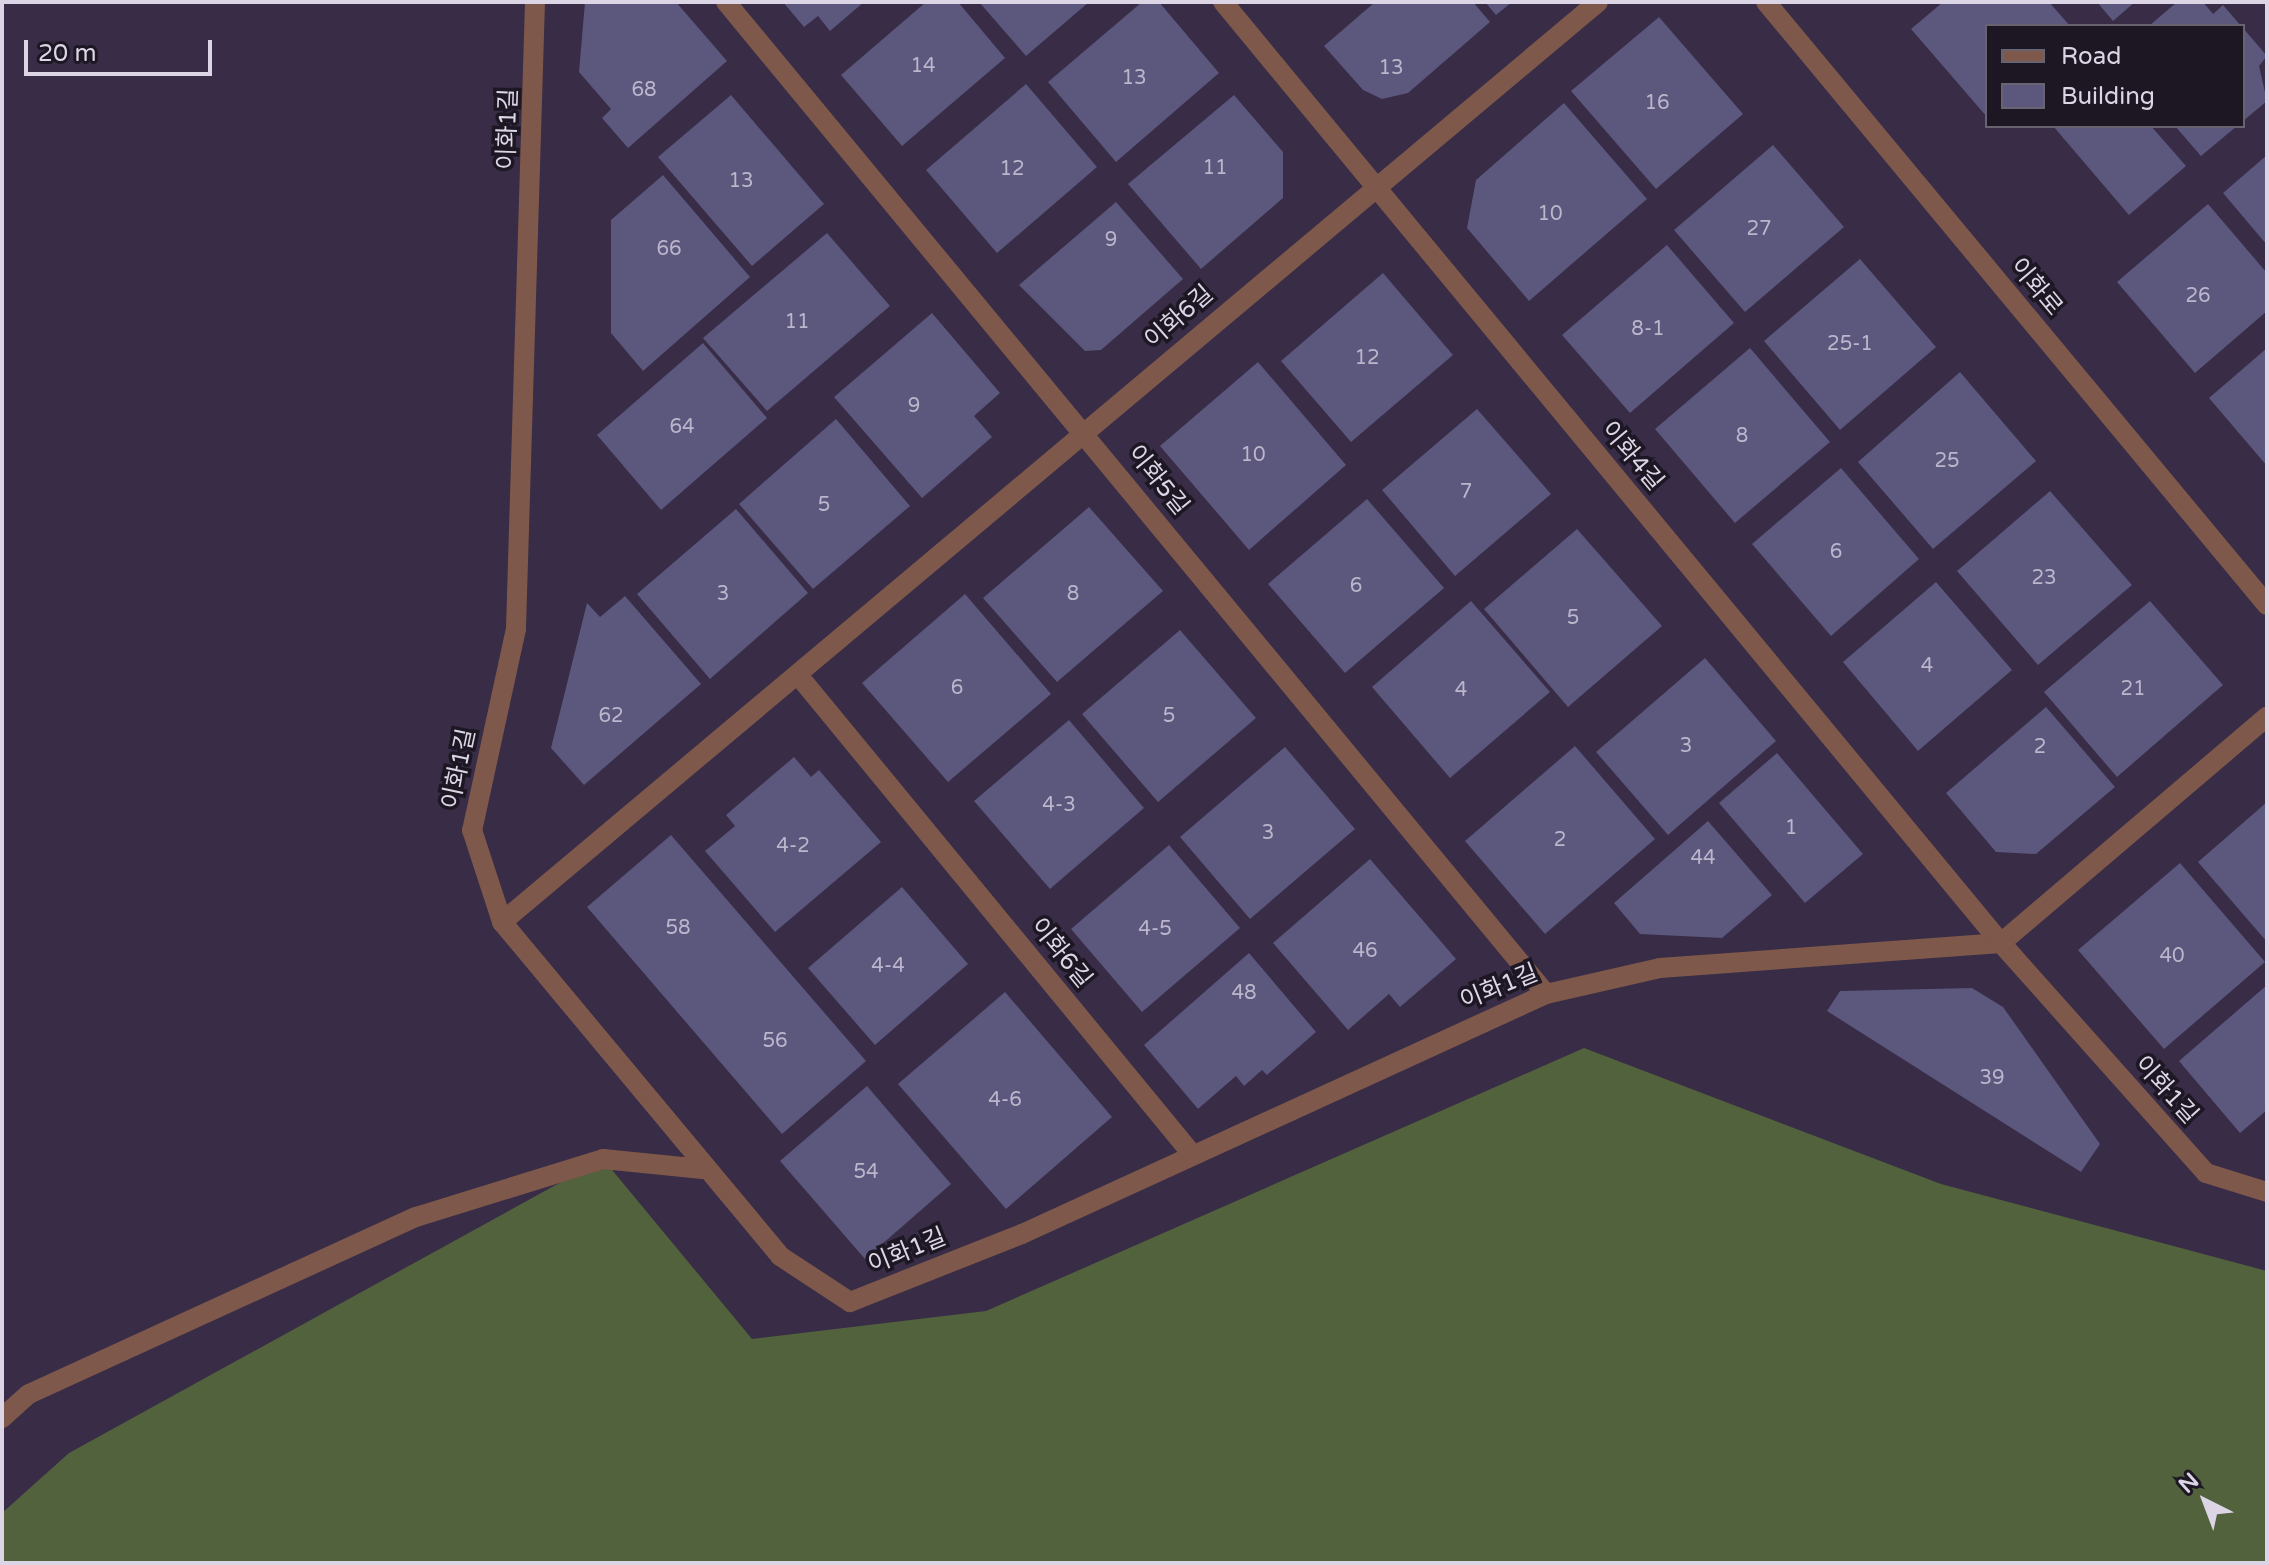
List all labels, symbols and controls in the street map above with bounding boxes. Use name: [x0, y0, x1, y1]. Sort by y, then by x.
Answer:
scale bar: [28, 24, 216, 74]
legend: [1985, 24, 2245, 128]
text: 20 m: [38, 39, 96, 68]
text: Road: [2061, 42, 2121, 71]
house number: 14: [910, 54, 936, 78]
house number: 13: [1378, 56, 1404, 80]
house number: 13: [1121, 66, 1147, 90]
house number: 68: [631, 78, 657, 102]
text: Building: [2061, 82, 2155, 111]
street label: 이화1길: [492, 88, 524, 170]
house number: 16: [1644, 91, 1670, 115]
house number: 11: [1202, 156, 1228, 180]
house number: 12: [999, 157, 1025, 181]
house number: 13: [728, 169, 754, 193]
house number: 10: [1537, 202, 1563, 226]
house number: 27: [1746, 217, 1772, 241]
house number: 9: [1105, 228, 1117, 252]
house number: 66: [656, 237, 682, 261]
street label: 이화로: [2004, 252, 2068, 322]
street label: 이화6길: [1139, 279, 1219, 355]
house number: 26: [2185, 284, 2211, 308]
house number: 11: [784, 310, 810, 334]
house number: 8-1: [1631, 317, 1665, 341]
house number: 25-1: [1827, 332, 1873, 356]
house number: 12: [1354, 346, 1380, 370]
house number: 9: [908, 394, 920, 418]
house number: 64: [669, 415, 695, 439]
street label: 이화4길: [1595, 416, 1669, 496]
house number: 8: [1736, 424, 1748, 448]
street label: 이화5길: [1121, 439, 1195, 521]
house number: 10: [1240, 443, 1266, 467]
house number: 25: [1934, 449, 1960, 473]
house number: 7: [1460, 480, 1472, 504]
house number: 5: [818, 493, 830, 517]
house number: 6: [1830, 540, 1842, 564]
house number: 23: [2031, 566, 2057, 590]
house number: 6: [1350, 574, 1362, 598]
house number: 3: [717, 582, 729, 606]
house number: 8: [1067, 582, 1079, 606]
house number: 5: [1567, 606, 1579, 630]
house number: 4: [1921, 654, 1933, 678]
house number: 6: [951, 676, 963, 700]
house number: 21: [2120, 677, 2146, 701]
house number: 4: [1455, 678, 1467, 702]
house number: 62: [598, 704, 624, 728]
house number: 5: [1163, 704, 1175, 728]
street label: 이화1길: [436, 726, 482, 812]
house number: 3: [1680, 734, 1692, 758]
house number: 2: [2034, 735, 2046, 759]
house number: 4-3: [1042, 793, 1076, 817]
house number: 1: [1785, 816, 1797, 840]
house number: 3: [1262, 821, 1274, 845]
house number: 2: [1554, 828, 1566, 852]
house number: 4-2: [776, 834, 810, 858]
house number: 44: [1690, 846, 1716, 870]
street label: 이화6길: [1024, 912, 1098, 994]
house number: 58: [665, 916, 691, 940]
house number: 4-5: [1138, 917, 1172, 941]
house number: 46: [1352, 939, 1378, 963]
house number: 40: [2159, 944, 2185, 968]
house number: 4-4: [871, 954, 905, 978]
street label: 이화1길: [1456, 958, 1542, 1016]
house number: 48: [1231, 981, 1257, 1005]
house number: 56: [762, 1029, 788, 1053]
street label: 이화1길: [2128, 1050, 2204, 1130]
house number: 39: [1979, 1066, 2005, 1090]
house number: 4-6: [988, 1088, 1022, 1112]
house number: 54: [853, 1160, 879, 1184]
street label: 이화1길: [864, 1222, 950, 1280]
north arrow: [2165, 1461, 2245, 1541]
text: N: [2174, 1468, 2204, 1499]

